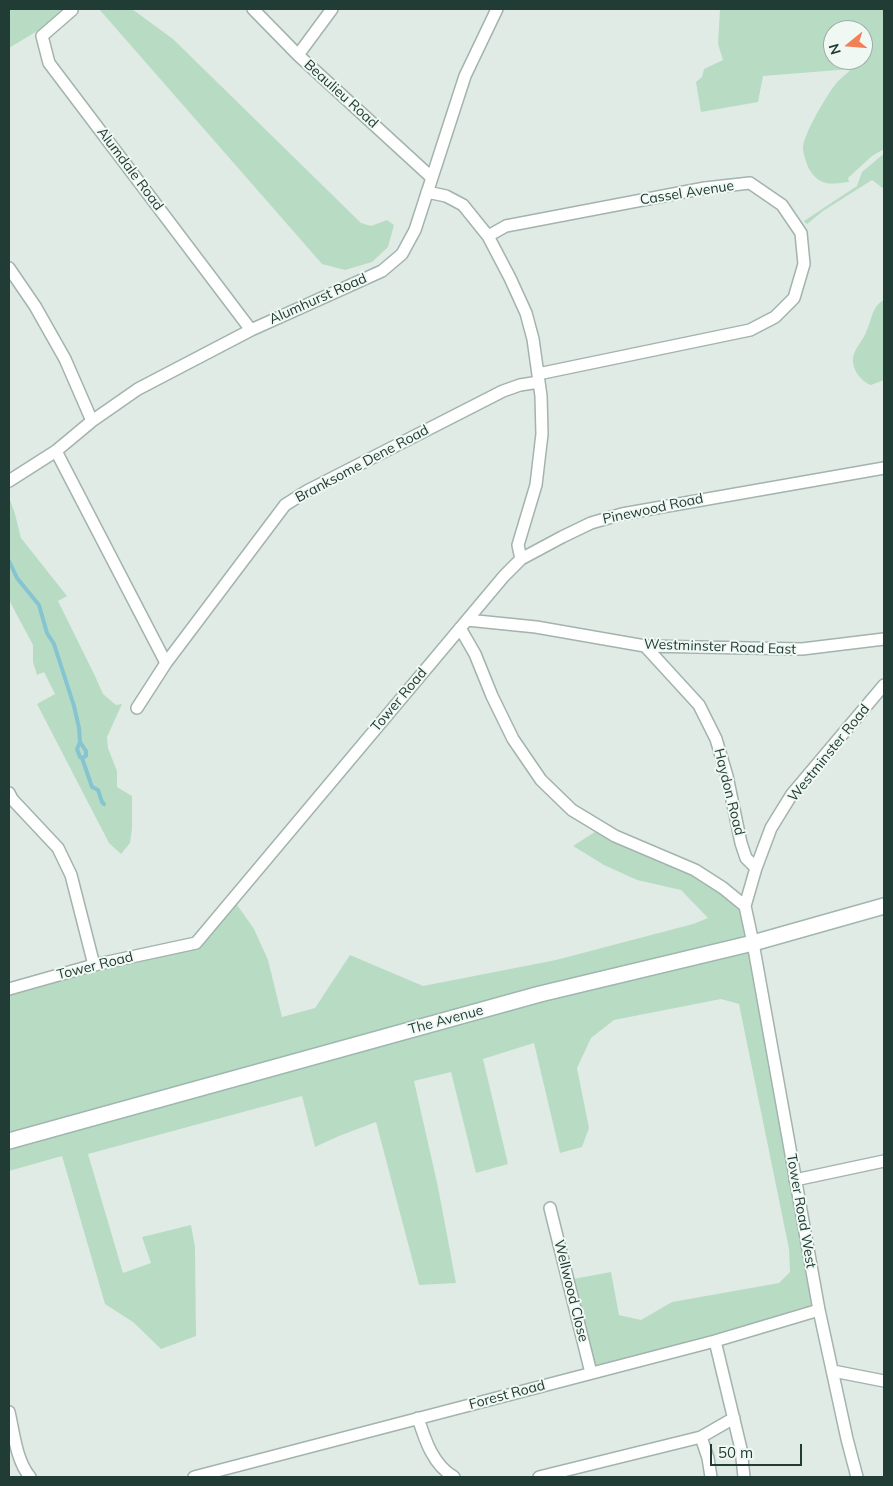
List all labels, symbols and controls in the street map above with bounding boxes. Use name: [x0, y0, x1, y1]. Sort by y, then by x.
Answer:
north arrow: [823, 20, 873, 70]
text: N: [824, 41, 845, 57]
street label: Beaulieu Road: [300, 56, 382, 132]
street label: Alumdale Road: [93, 124, 167, 214]
street label: Cassel Avenue: [639, 177, 735, 209]
street label: Alumhurst Road: [267, 270, 369, 328]
street label: Branksome Dene Road: [292, 422, 432, 506]
street label: Pinewood Road: [601, 490, 705, 528]
street label: Westminster Road East: [644, 636, 796, 658]
street label: Tower Road: [367, 665, 431, 735]
street label: Westminster Road: [785, 701, 873, 805]
street label: Haydon Road: [710, 747, 748, 837]
street label: Tower Road: [55, 948, 135, 984]
street label: The Avenue: [407, 1002, 485, 1038]
street label: Tower Road West: [783, 1153, 819, 1269]
street label: Wellwood Close: [550, 1238, 592, 1344]
street label: Forest Road: [467, 1377, 547, 1413]
scale bar: [713, 1434, 806, 1466]
text: 50 m: [718, 1443, 753, 1462]

